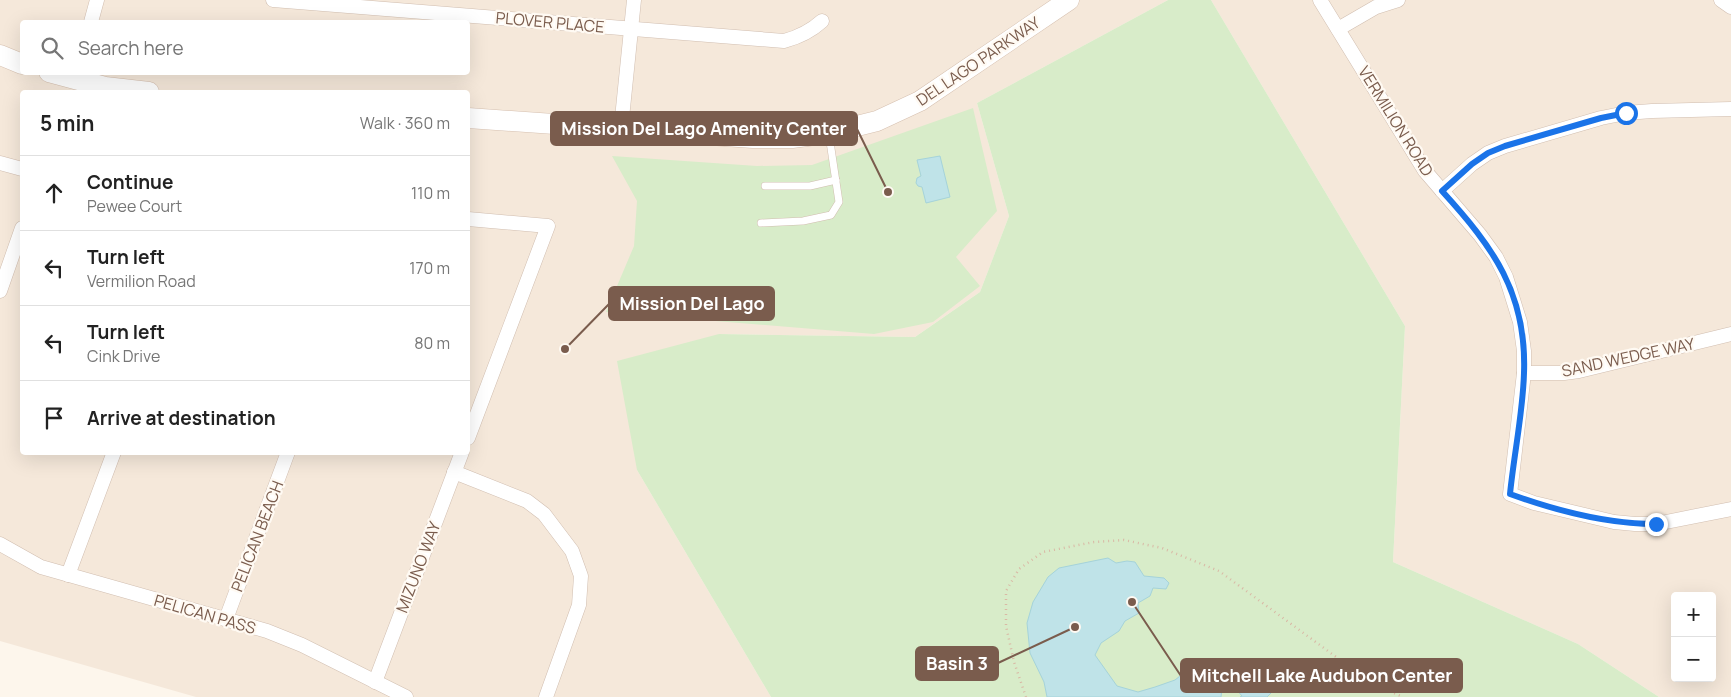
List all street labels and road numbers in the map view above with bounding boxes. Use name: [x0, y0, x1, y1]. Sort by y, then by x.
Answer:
street label: PLOVER PLACE: [495, 6, 605, 38]
street label: DEL LAGO PARKWAY: [912, 11, 1044, 111]
street label: VERMILION ROAD: [1353, 62, 1439, 180]
street label: SAND WEDGE WAY: [1560, 332, 1697, 382]
street label: PELICAN BEACH: [226, 477, 288, 595]
street label: MIZUNO WAY: [391, 518, 445, 616]
street label: PELICAN PASS: [152, 589, 259, 639]

